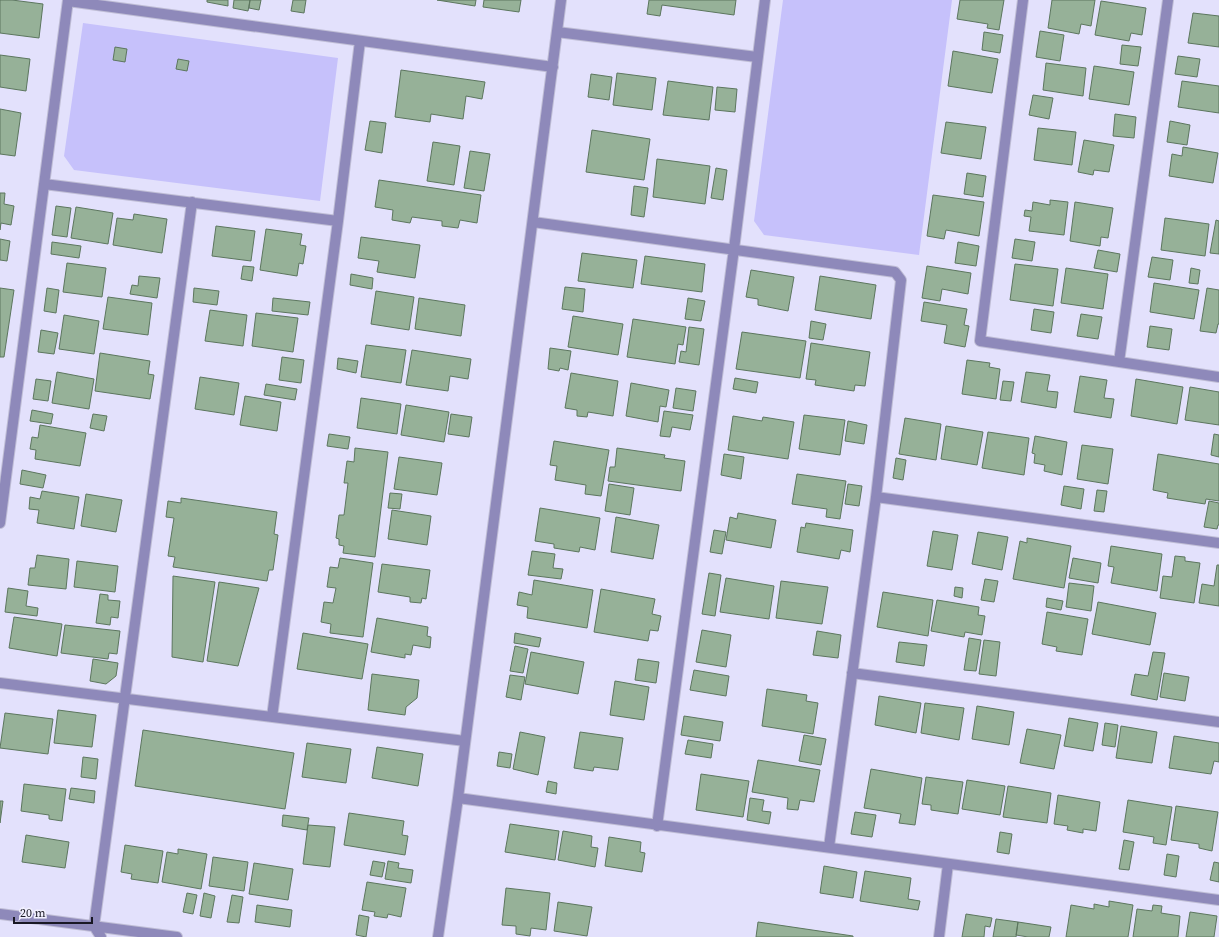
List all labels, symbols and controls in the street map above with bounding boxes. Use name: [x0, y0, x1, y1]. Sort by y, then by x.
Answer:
scale bar: [14, 899, 92, 925]
text: 20 m: [20, 905, 46, 921]

